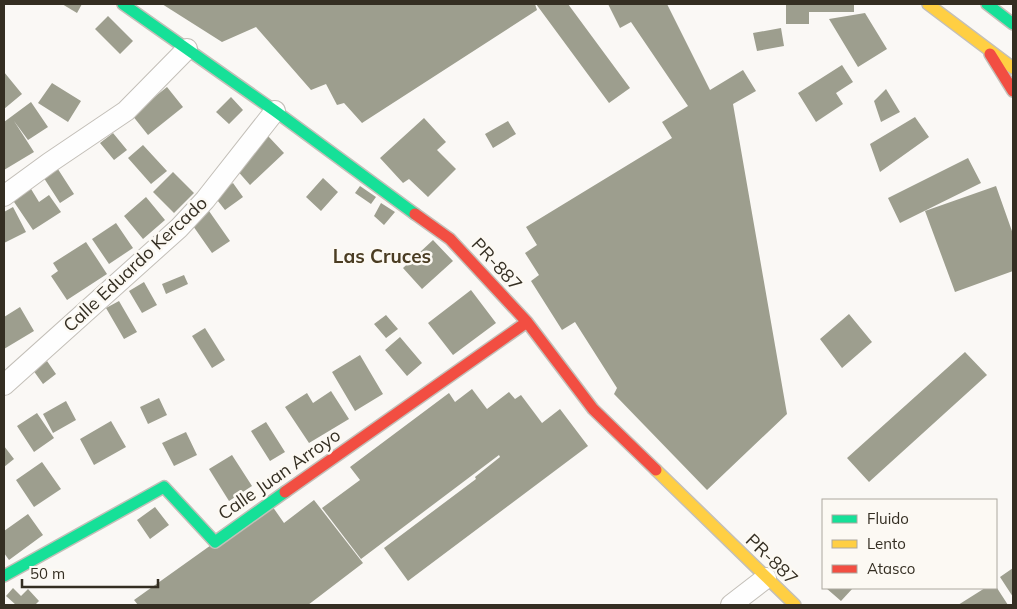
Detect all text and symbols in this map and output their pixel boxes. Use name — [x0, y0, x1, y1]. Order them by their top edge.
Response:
street label: Calle Eduardo Kercado — [58, 191, 212, 337]
street label: PR-887 — [467, 233, 527, 295]
district label: Las Cruces — [333, 244, 431, 268]
street label: Calle Juan Arroyo — [213, 423, 345, 525]
legend — [822, 499, 997, 589]
text: Fluido — [867, 509, 909, 528]
street label: PR-887 — [741, 529, 803, 589]
text: Lento — [867, 534, 906, 553]
scale bar — [22, 556, 159, 588]
text: Atasco — [867, 559, 915, 578]
text: 50 m — [30, 564, 65, 583]

